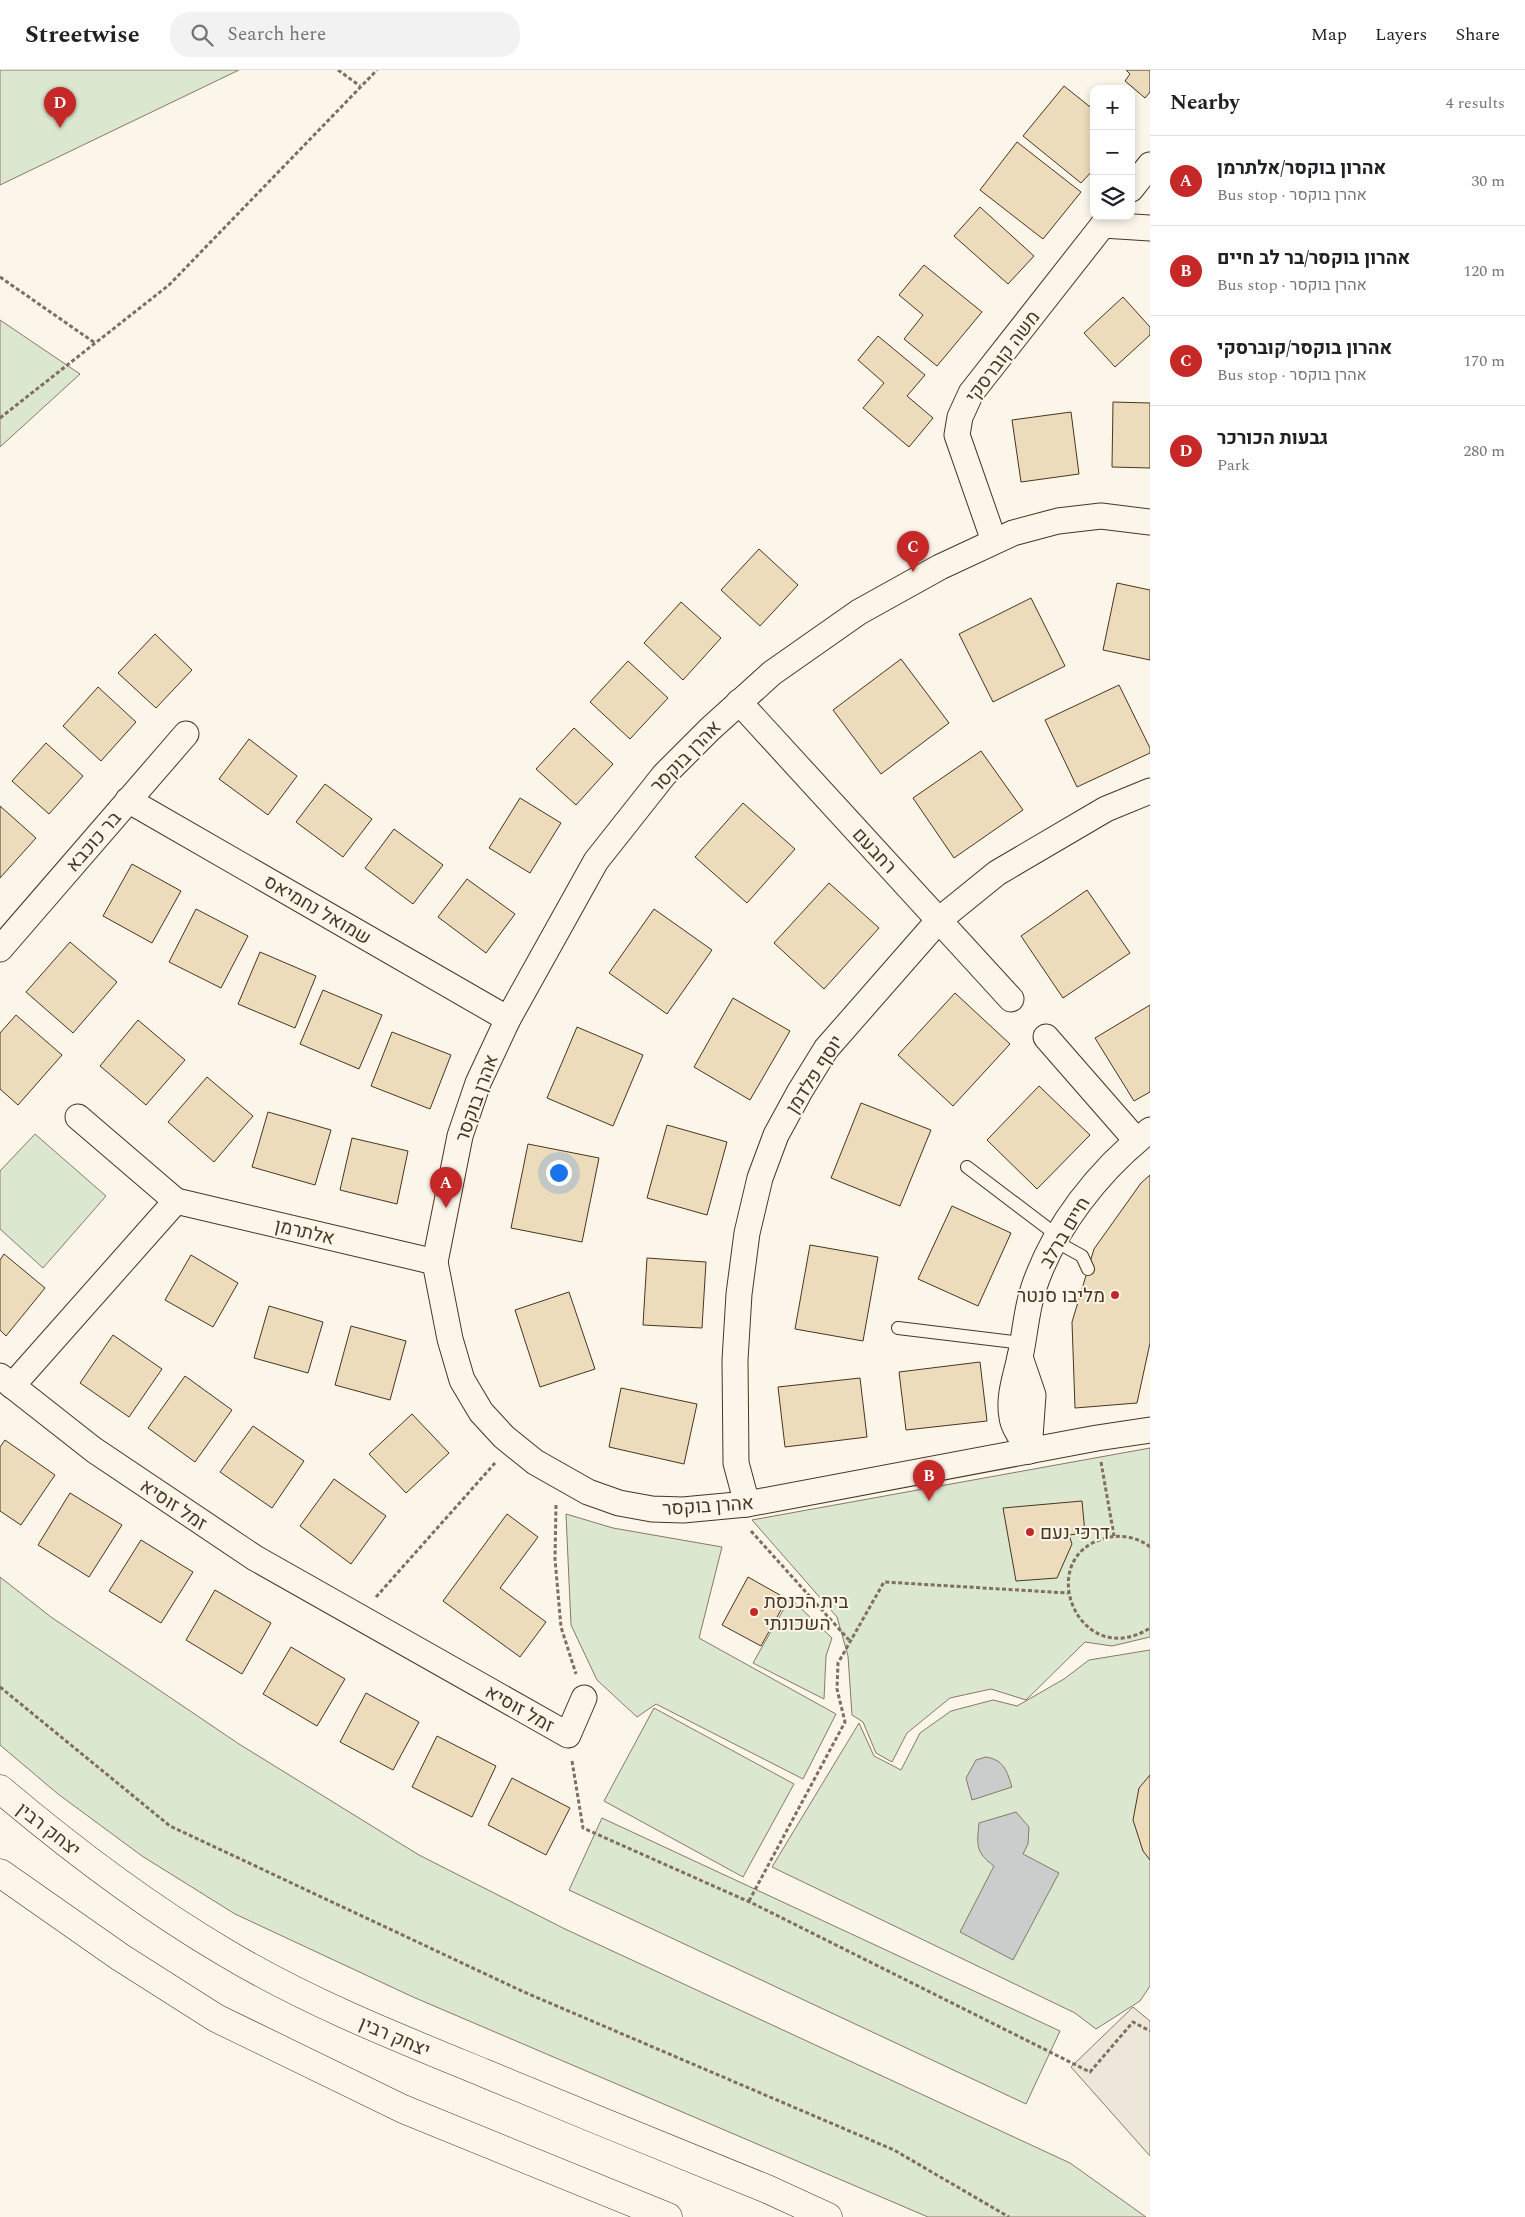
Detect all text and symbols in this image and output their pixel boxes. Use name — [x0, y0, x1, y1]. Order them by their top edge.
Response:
search box — [170, 12, 520, 57]
text: Streetwise — [25, 17, 140, 53]
text: Search here — [228, 20, 326, 49]
icon: search — [188, 21, 216, 49]
text: Map — [1311, 21, 1347, 48]
text: Layers — [1375, 21, 1427, 48]
text: Share — [1455, 21, 1500, 48]
map controls — [1090, 85, 1135, 220]
button: + — [1090, 85, 1135, 130]
pin: D — [44, 87, 76, 128]
text: Nearby — [1170, 87, 1240, 119]
text: 4 results — [1446, 91, 1505, 115]
button: − — [1090, 130, 1135, 175]
text: אהרון בוקסר/אלתרמן — [1217, 154, 1386, 183]
text: A — [1180, 169, 1192, 193]
text: 30 m — [1471, 169, 1505, 193]
button: layers — [1090, 175, 1135, 220]
text: Bus stop · אהרן בוקסר — [1217, 183, 1367, 207]
text: אהרון בוקסר/בר לב חיים — [1217, 244, 1410, 273]
text: B — [1180, 259, 1192, 283]
text: 120 m — [1463, 259, 1505, 283]
text: Bus stop · אהרן בוקסר — [1217, 273, 1367, 297]
street label: משה קוברסקי — [959, 304, 1048, 409]
text: אהרון בוקסר/קוברסקי — [1217, 334, 1392, 363]
text: C — [1180, 349, 1192, 373]
text: 170 m — [1463, 349, 1505, 373]
text: Bus stop · אהרן בוקסר — [1217, 363, 1367, 387]
text: גבעות הכורכר — [1217, 424, 1328, 453]
text: D — [1180, 439, 1192, 463]
text: 280 m — [1463, 439, 1505, 463]
text: Park — [1217, 453, 1250, 477]
pin: C — [897, 531, 929, 572]
street label: אהרן בוקסר — [644, 714, 728, 800]
street label: בר כוכבא — [59, 805, 129, 879]
street label: רחבעם — [845, 821, 903, 881]
street label: שמואל נחמיאס — [258, 868, 376, 953]
street label: יוסף פלדמן — [779, 1030, 852, 1120]
street label: אהרן בוקסר — [448, 1050, 507, 1147]
your location — [546, 1160, 572, 1186]
pin: A — [430, 1167, 462, 1208]
street label: חיים ברלב — [1033, 1191, 1098, 1274]
street label: אלתרמן — [272, 1212, 337, 1253]
place label: מליבו סנטר — [1017, 1282, 1105, 1311]
marker: מליבו סנטר — [1109, 1289, 1121, 1301]
pin: B — [913, 1460, 945, 1501]
street label: זמל זוסיא — [134, 1472, 213, 1539]
street label: אהרן בוקסר — [661, 1489, 755, 1524]
place label: דרכי נעם — [1040, 1519, 1110, 1548]
marker: דרכי נעם — [1024, 1526, 1036, 1538]
place label: בית הכנסת השכונתי — [764, 1588, 849, 1639]
marker: בית הכנסת השכונתי — [748, 1606, 760, 1618]
street label: זמל זוסיא — [479, 1678, 559, 1741]
street label: יצחק רבין — [10, 1796, 86, 1865]
street label: יצחק רבין — [354, 2009, 434, 2065]

